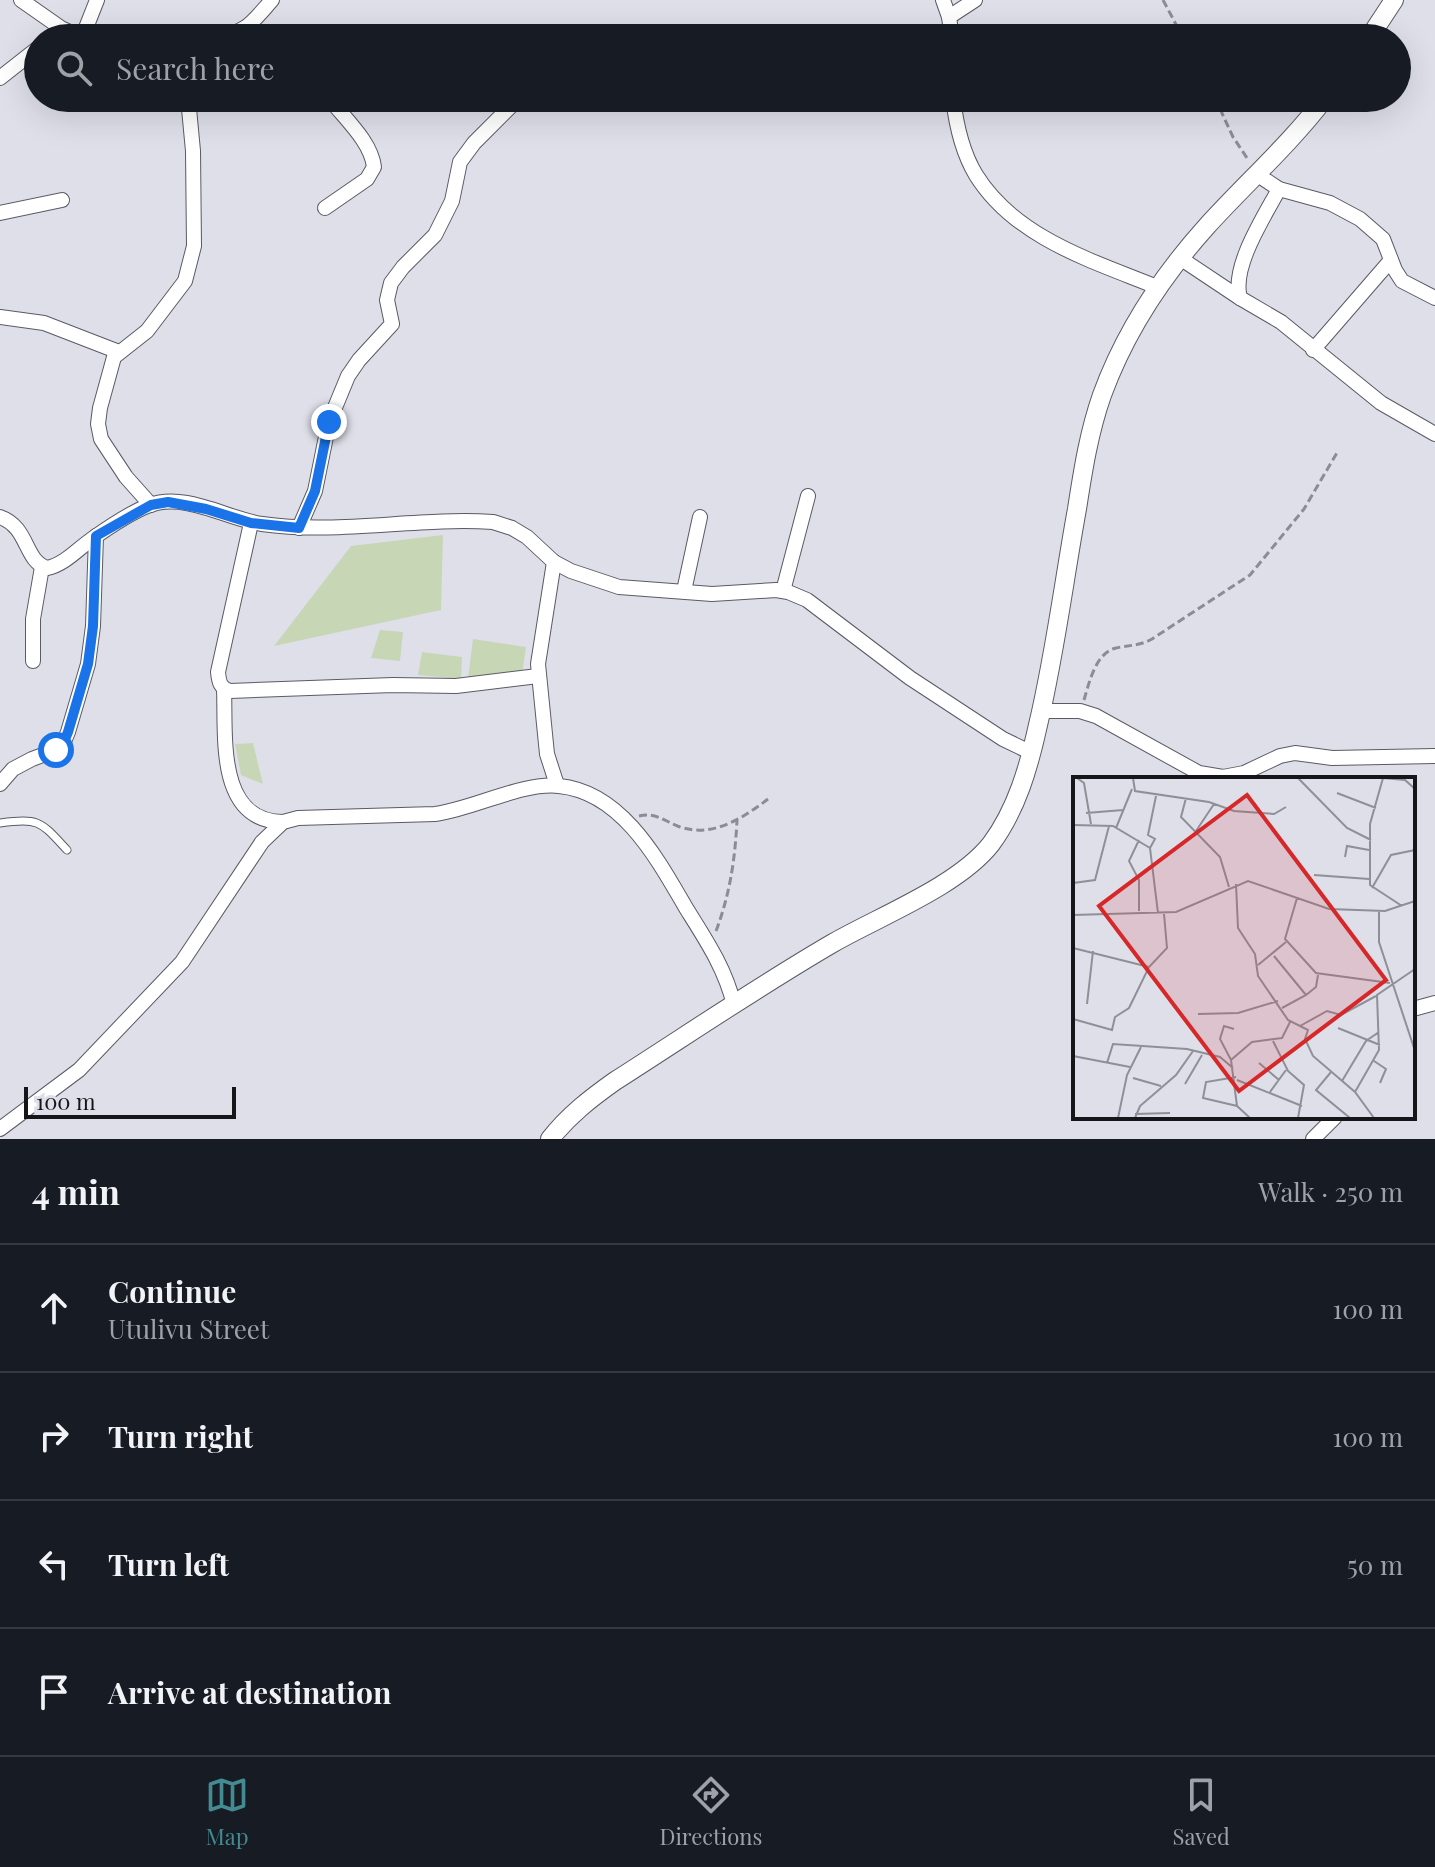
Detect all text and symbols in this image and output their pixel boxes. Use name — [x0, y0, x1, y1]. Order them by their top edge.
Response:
search box — [24, 24, 1411, 112]
icon: search — [52, 46, 96, 90]
text: Search here — [116, 48, 275, 88]
route end — [311, 404, 347, 440]
route start — [38, 732, 74, 768]
inset map — [1073, 777, 1415, 1119]
scale bar — [24, 1083, 236, 1119]
text: 100 m — [36, 1086, 96, 1116]
text: 4 min — [32, 1168, 120, 1214]
text: Walk · 250 m — [1258, 1174, 1403, 1209]
text: Continue — [108, 1271, 236, 1311]
icon: ahead — [32, 1286, 76, 1330]
text: 100 m — [1333, 1291, 1403, 1326]
text: Utulivu Street — [108, 1311, 269, 1346]
icon: right — [32, 1414, 76, 1458]
text: Turn right — [108, 1416, 253, 1456]
text: 100 m — [1333, 1419, 1403, 1454]
icon: left — [32, 1542, 76, 1586]
text: Turn left — [108, 1544, 229, 1584]
text: 50 m — [1347, 1547, 1403, 1582]
icon: arrive — [32, 1670, 76, 1714]
text: Arrive at destination — [108, 1672, 391, 1712]
tab: Map — [205, 1773, 249, 1851]
tab: Directions — [659, 1773, 762, 1851]
tab: Saved — [1173, 1773, 1230, 1851]

